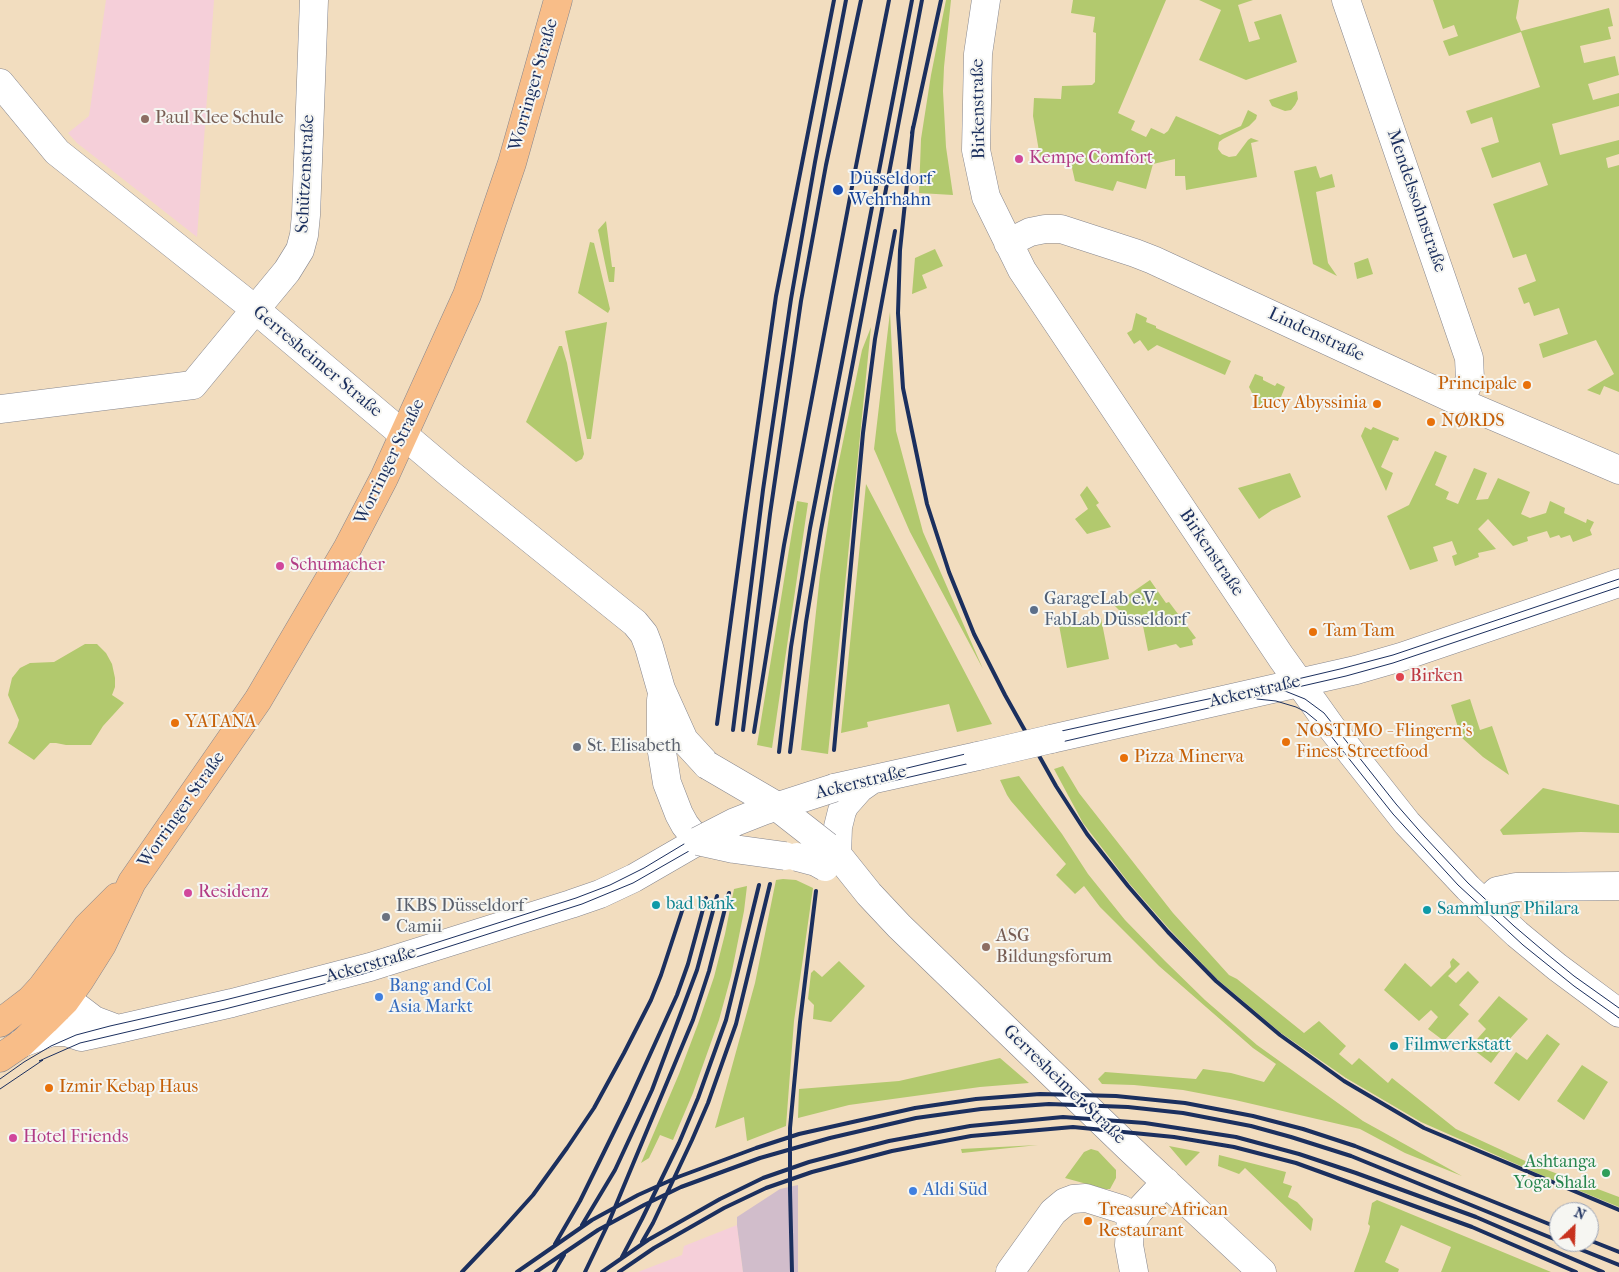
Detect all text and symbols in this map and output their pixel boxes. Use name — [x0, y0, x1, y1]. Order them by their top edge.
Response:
street label: Worringer Straße — [505, 16, 563, 154]
street label: Birkenstraße — [967, 58, 991, 160]
place label: Paul Klee Schule — [155, 108, 284, 130]
marker: Paul Klee Schule — [139, 113, 151, 125]
street label: Schützenstraße — [292, 114, 320, 234]
street label: Mendelssohnstraße — [1381, 127, 1451, 275]
place label: Kempe Comfort — [1029, 148, 1153, 170]
marker: Kempe Comfort — [1013, 153, 1025, 165]
place label: Düsseldorf Wehrhahn — [849, 169, 932, 212]
marker: Düsseldorf Wehrhahn — [831, 183, 845, 197]
street label: Gerresheimer Straße — [248, 302, 386, 422]
street label: Lindenstraße — [1265, 303, 1367, 367]
place label: Principale — [1438, 374, 1517, 396]
marker: Principale — [1521, 379, 1533, 391]
place label: Lucy Abyssinia — [1252, 393, 1367, 415]
street label: Worringer Straße — [350, 396, 430, 528]
marker: Lucy Abyssinia — [1371, 398, 1383, 410]
place label: NØRDS — [1441, 411, 1505, 433]
marker: NØRDS — [1425, 416, 1437, 428]
street label: Birkenstraße — [1174, 505, 1248, 601]
place label: Schumacher — [290, 555, 385, 577]
marker: Schumacher — [274, 560, 286, 572]
place label: GarageLab e.V. FabLab Düsseldorf — [1044, 589, 1187, 632]
marker: GarageLab e.V. FabLab Düsseldorf — [1028, 604, 1040, 616]
place label: Tam Tam — [1323, 621, 1395, 643]
marker: Tam Tam — [1307, 626, 1319, 638]
place label: Birken — [1410, 666, 1463, 688]
street label: Ackerstraße — [1207, 671, 1303, 713]
marker: Birken — [1394, 671, 1406, 683]
place label: YATANA — [185, 712, 256, 734]
marker: YATANA — [169, 717, 181, 729]
place label: NOSTIMO - Flingern's Finest Streetfood — [1296, 721, 1472, 764]
place label: St. Elisabeth — [587, 736, 681, 758]
marker: NOSTIMO - Flingern's Finest Streetfood — [1280, 736, 1292, 748]
marker: St. Elisabeth — [571, 741, 583, 753]
place label: Pizza Minerva — [1134, 747, 1244, 769]
street label: Worringer Straße — [134, 748, 230, 872]
marker: Pizza Minerva — [1118, 752, 1130, 764]
street label: Ackerstraße — [813, 761, 909, 805]
place label: Residenz — [198, 882, 269, 904]
marker: Residenz — [182, 887, 194, 899]
place label: bad bank — [666, 894, 735, 916]
place label: IKBS Düsseldorf Camii — [396, 896, 524, 939]
marker: bad bank — [650, 899, 662, 911]
place label: Sammlung Philara — [1437, 899, 1579, 921]
marker: Sammlung Philara — [1421, 904, 1433, 916]
marker: IKBS Düsseldorf Camii — [380, 911, 392, 923]
place label: ASG Bildungsforum — [996, 926, 1112, 969]
marker: ASG Bildungsforum — [980, 941, 992, 953]
street label: Ackerstraße — [323, 942, 419, 988]
place label: Bang and Col Asia Markt — [389, 976, 491, 1019]
marker: Bang and Col Asia Markt — [373, 991, 385, 1003]
street label: Gerresheimer Straße — [998, 1021, 1130, 1149]
place label: Filmwerkstatt — [1404, 1035, 1511, 1057]
marker: Filmwerkstatt — [1388, 1040, 1400, 1052]
place label: Izmir Kebap Haus — [59, 1077, 198, 1099]
marker: Izmir Kebap Haus — [43, 1082, 55, 1094]
place label: Hotel Friends — [23, 1127, 128, 1149]
marker: Hotel Friends — [7, 1132, 19, 1144]
place label: Ashtanga Yoga Shala — [1513, 1152, 1596, 1194]
marker: Ashtanga Yoga Shala — [1600, 1167, 1612, 1179]
place label: Aldi Süd — [923, 1180, 988, 1202]
marker: Aldi Süd — [907, 1185, 919, 1197]
place label: Treasure African Restaurant — [1098, 1200, 1228, 1242]
north arrow — [1549, 1202, 1599, 1252]
text: N — [1572, 1204, 1588, 1224]
marker: Treasure African Restaurant — [1082, 1215, 1094, 1227]

